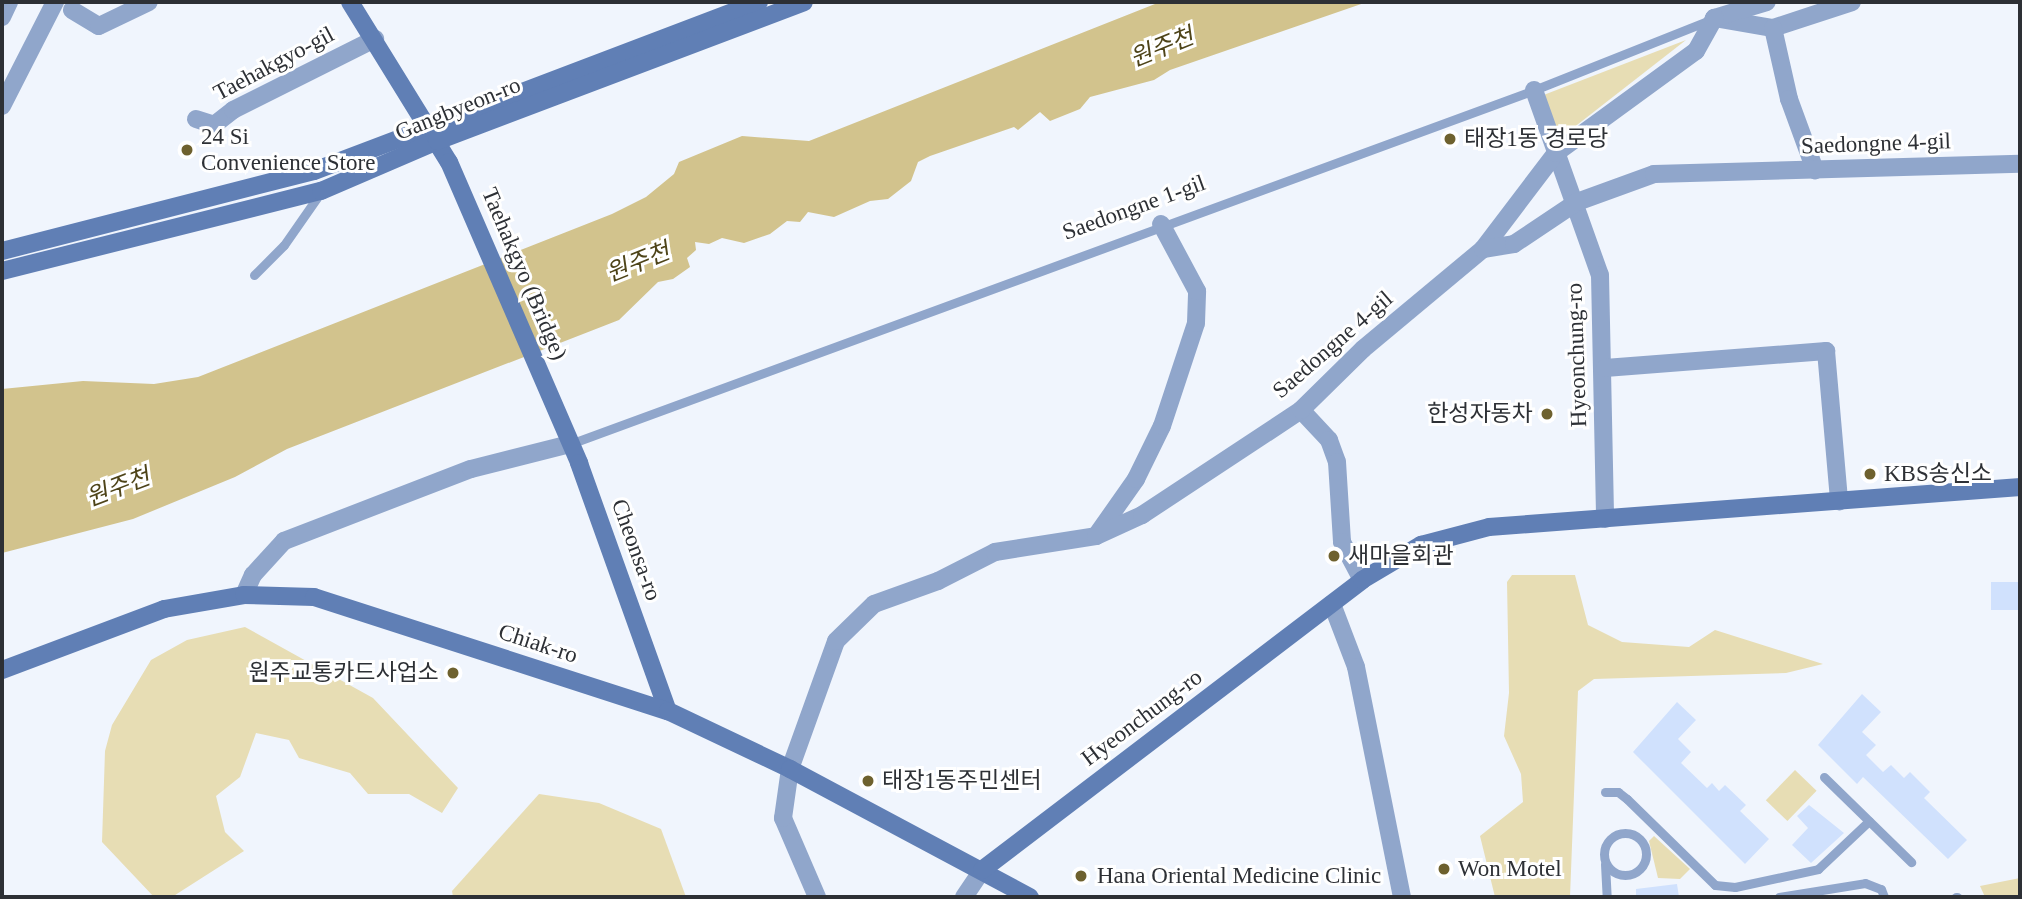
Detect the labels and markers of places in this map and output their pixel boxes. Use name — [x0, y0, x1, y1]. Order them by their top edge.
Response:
place label: 24 Si Convenience Store — [201, 123, 375, 177]
place label: 태장1동 경로당 — [1464, 125, 1608, 153]
marker: 태장1동 경로당 — [1442, 131, 1458, 147]
marker: 24 Si Convenience Store — [179, 142, 195, 158]
place label: 한성자동차 — [1427, 400, 1533, 428]
marker: 한성자동차 — [1539, 406, 1555, 422]
place label: KBS송신소 — [1884, 460, 1992, 488]
marker: KBS송신소 — [1862, 466, 1878, 482]
place label: 새마을회관 — [1348, 542, 1454, 570]
marker: 새마을회관 — [1326, 548, 1342, 564]
place label: 원주교통카드사업소 — [249, 659, 439, 687]
marker: 원주교통카드사업소 — [445, 665, 461, 681]
place label: 태장1동주민센터 — [882, 767, 1042, 795]
marker: 태장1동주민센터 — [860, 773, 876, 789]
place label: Won Motel — [1458, 855, 1562, 883]
marker: Won Motel — [1436, 861, 1452, 877]
place label: Hana Oriental Medicine Clinic — [1097, 862, 1381, 890]
marker: Hana Oriental Medicine Clinic — [1071, 866, 1091, 886]

